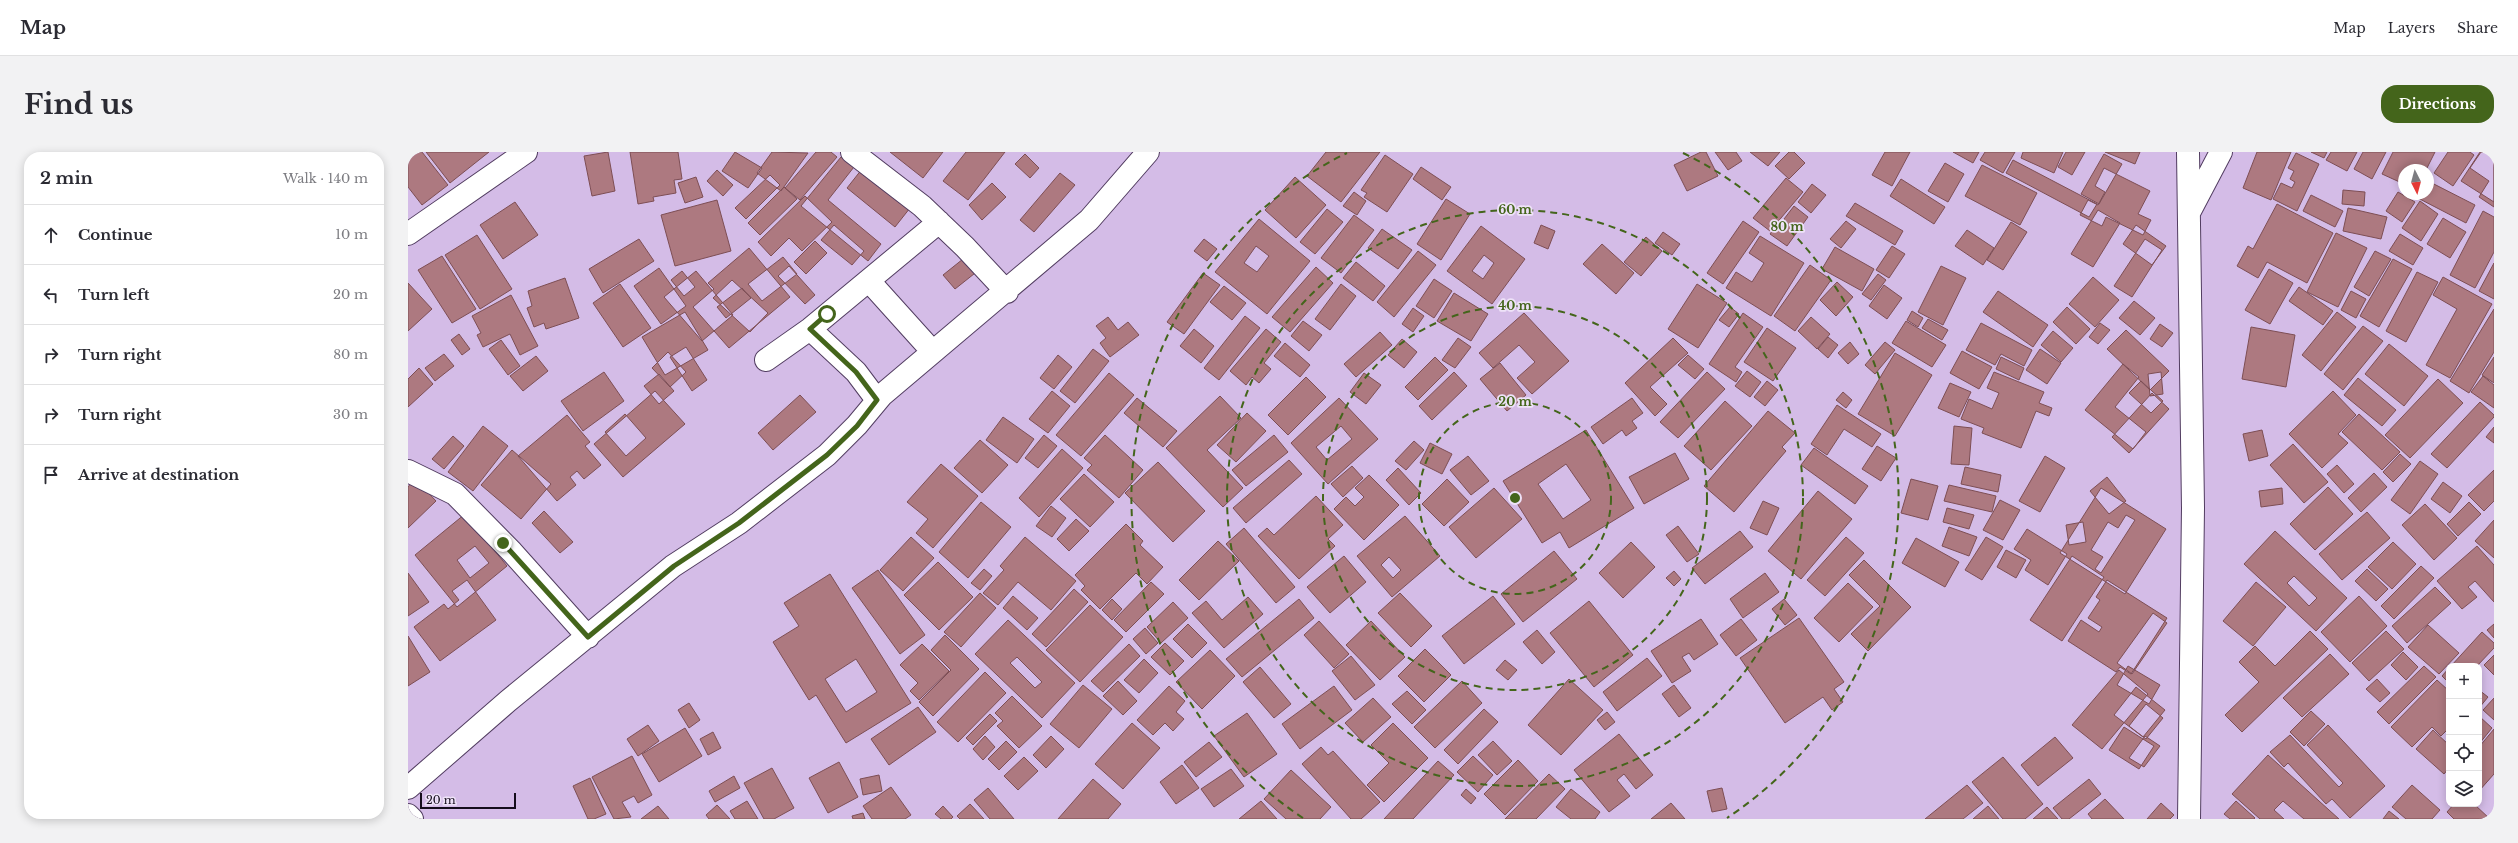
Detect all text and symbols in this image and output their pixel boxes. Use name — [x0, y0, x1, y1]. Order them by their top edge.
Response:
text: Map — [20, 16, 66, 39]
text: Map — [2333, 19, 2366, 37]
text: Layers — [2388, 19, 2435, 37]
text: Share — [2457, 19, 2498, 37]
button: Directions — [2381, 85, 2494, 123]
text: Find us — [24, 87, 134, 122]
north arrow — [2398, 164, 2434, 200]
text: 2 min — [40, 168, 93, 189]
text: Walk · 140 m — [283, 170, 368, 187]
text: 60 m — [1498, 202, 1533, 217]
text: 80 m — [1770, 219, 1804, 234]
icon: ahead — [40, 224, 62, 246]
text: Continue — [78, 225, 153, 244]
text: 10 m — [335, 226, 368, 243]
icon: left — [40, 284, 62, 306]
text: Turn left — [78, 285, 149, 304]
text: 20 m — [333, 286, 368, 303]
text: 40 m — [1498, 298, 1532, 313]
route start — [818, 305, 836, 323]
icon: right — [40, 344, 62, 366]
text: Turn right — [78, 345, 161, 364]
text: 80 m — [333, 346, 368, 363]
text: 20 m — [1498, 394, 1532, 409]
icon: right — [40, 404, 62, 426]
text: Turn right — [78, 405, 161, 424]
text: 30 m — [333, 406, 368, 423]
icon: arrive — [40, 464, 62, 486]
text: Arrive at destination — [78, 465, 239, 484]
centre of rings — [1508, 491, 1522, 505]
route end — [494, 534, 512, 552]
map controls — [2446, 663, 2482, 807]
button: + — [2446, 663, 2482, 699]
button: − — [2446, 699, 2482, 735]
button: locate — [2446, 735, 2482, 771]
button: layers — [2446, 771, 2482, 807]
scale bar — [420, 791, 516, 810]
text: 20 m — [426, 793, 456, 807]

